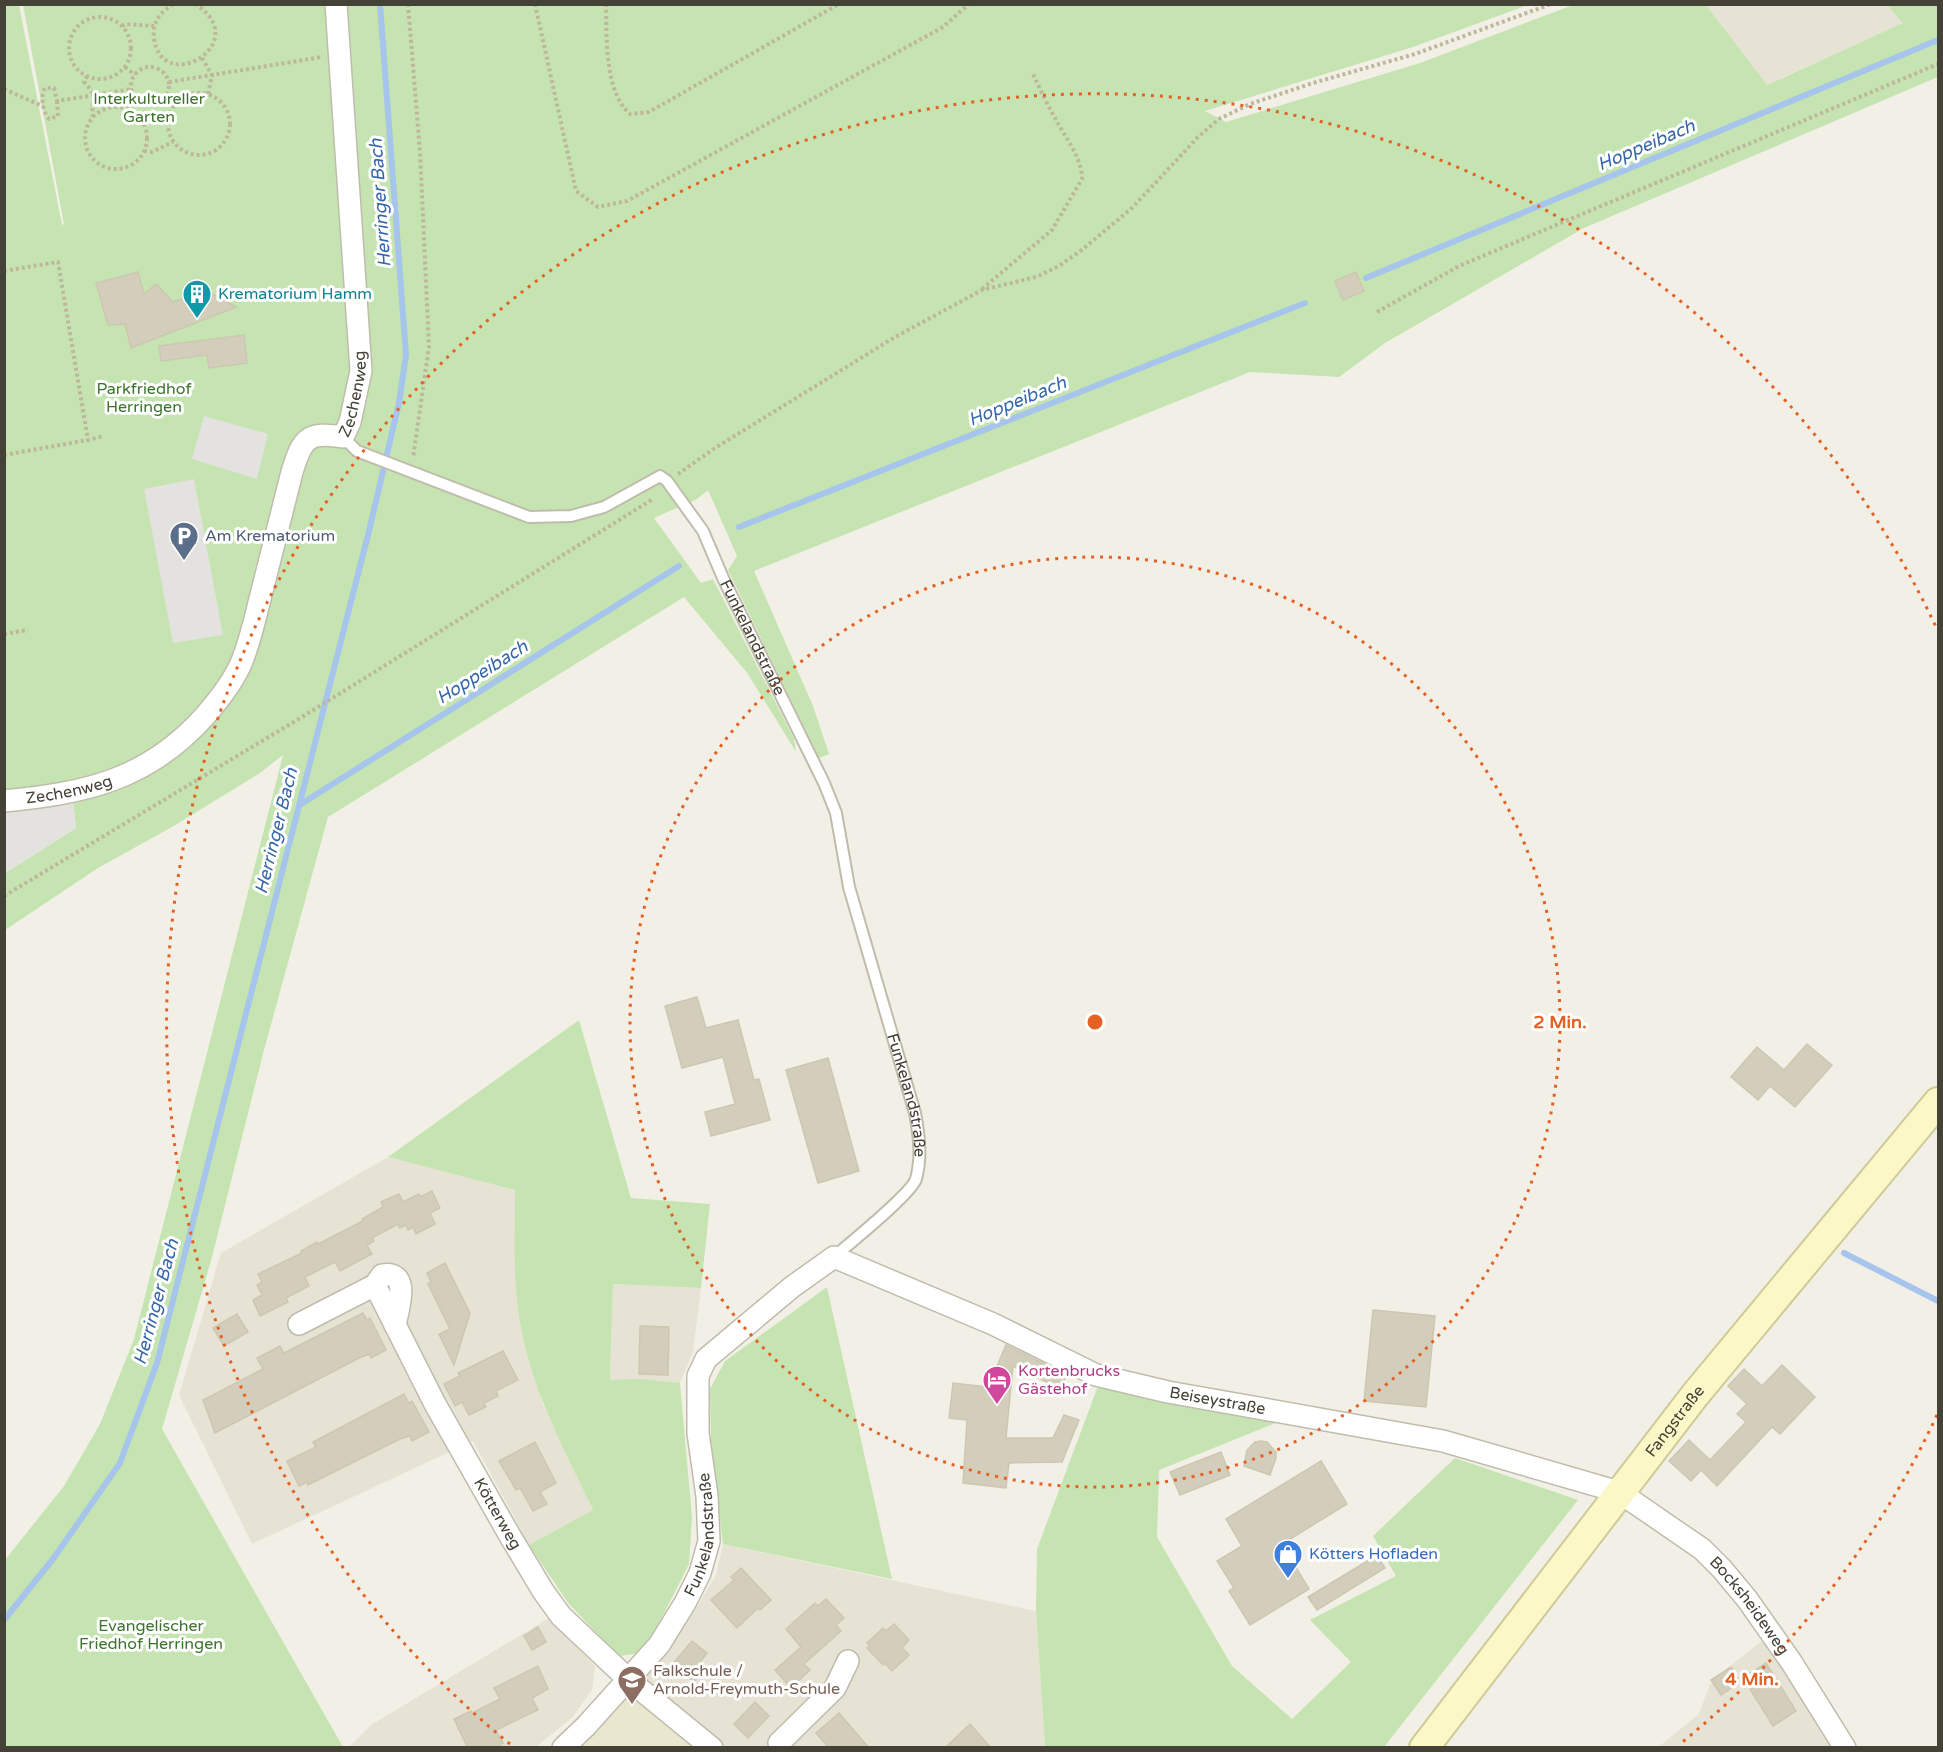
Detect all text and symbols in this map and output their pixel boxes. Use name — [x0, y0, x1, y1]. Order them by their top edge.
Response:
park label: Interkultureller Garten — [93, 89, 206, 127]
water label: Hoppeibach — [1594, 114, 1699, 175]
water label: Herringer Bach — [364, 137, 395, 268]
building icon: Krematorium Hamm — [181, 278, 213, 320]
place label: Krematorium Hamm — [218, 284, 372, 304]
street label: Zechenweg — [334, 350, 371, 440]
water label: Hoppeibach — [965, 371, 1070, 431]
park label: Parkfriedhof Herringen — [96, 379, 192, 417]
parking icon: Am Krematorium — [168, 520, 200, 562]
place label: Am Krematorium — [205, 526, 335, 546]
street label: Funkelandstraße — [715, 576, 789, 699]
water label: Hoppeibach — [432, 635, 533, 709]
water label: Herringer Bach — [250, 765, 303, 896]
street label: Zechenweg — [25, 771, 115, 809]
text: 2 Min. — [1533, 1011, 1587, 1033]
centre of rings — [1085, 1012, 1105, 1032]
street label: Funkelandstraße — [882, 1031, 929, 1157]
water label: Herringer Bach — [129, 1236, 184, 1367]
place label: Kortenbrucks Gästehof — [1018, 1361, 1120, 1399]
hotel icon: Kortenbrucks Gästehof — [981, 1364, 1013, 1406]
street label: Fangstraße — [1641, 1381, 1709, 1461]
street label: Beiseystraße — [1168, 1382, 1267, 1419]
street label: Funkelandstraße — [680, 1471, 719, 1600]
street label: Kötterweg — [469, 1474, 526, 1553]
shop icon: Kötters Hofladen — [1272, 1538, 1304, 1580]
place label: Kötters Hofladen — [1309, 1544, 1438, 1564]
street label: Bocksheideweg — [1705, 1552, 1793, 1659]
park label: Evangelischer Friedhof Herringen — [79, 1616, 223, 1654]
place label: Falkschule / Arnold-Freymuth-Schule — [653, 1661, 840, 1699]
school or university icon: Falkschule / Arnold-Freymuth-Schule — [616, 1664, 648, 1706]
text: 4 Min. — [1725, 1668, 1779, 1690]

